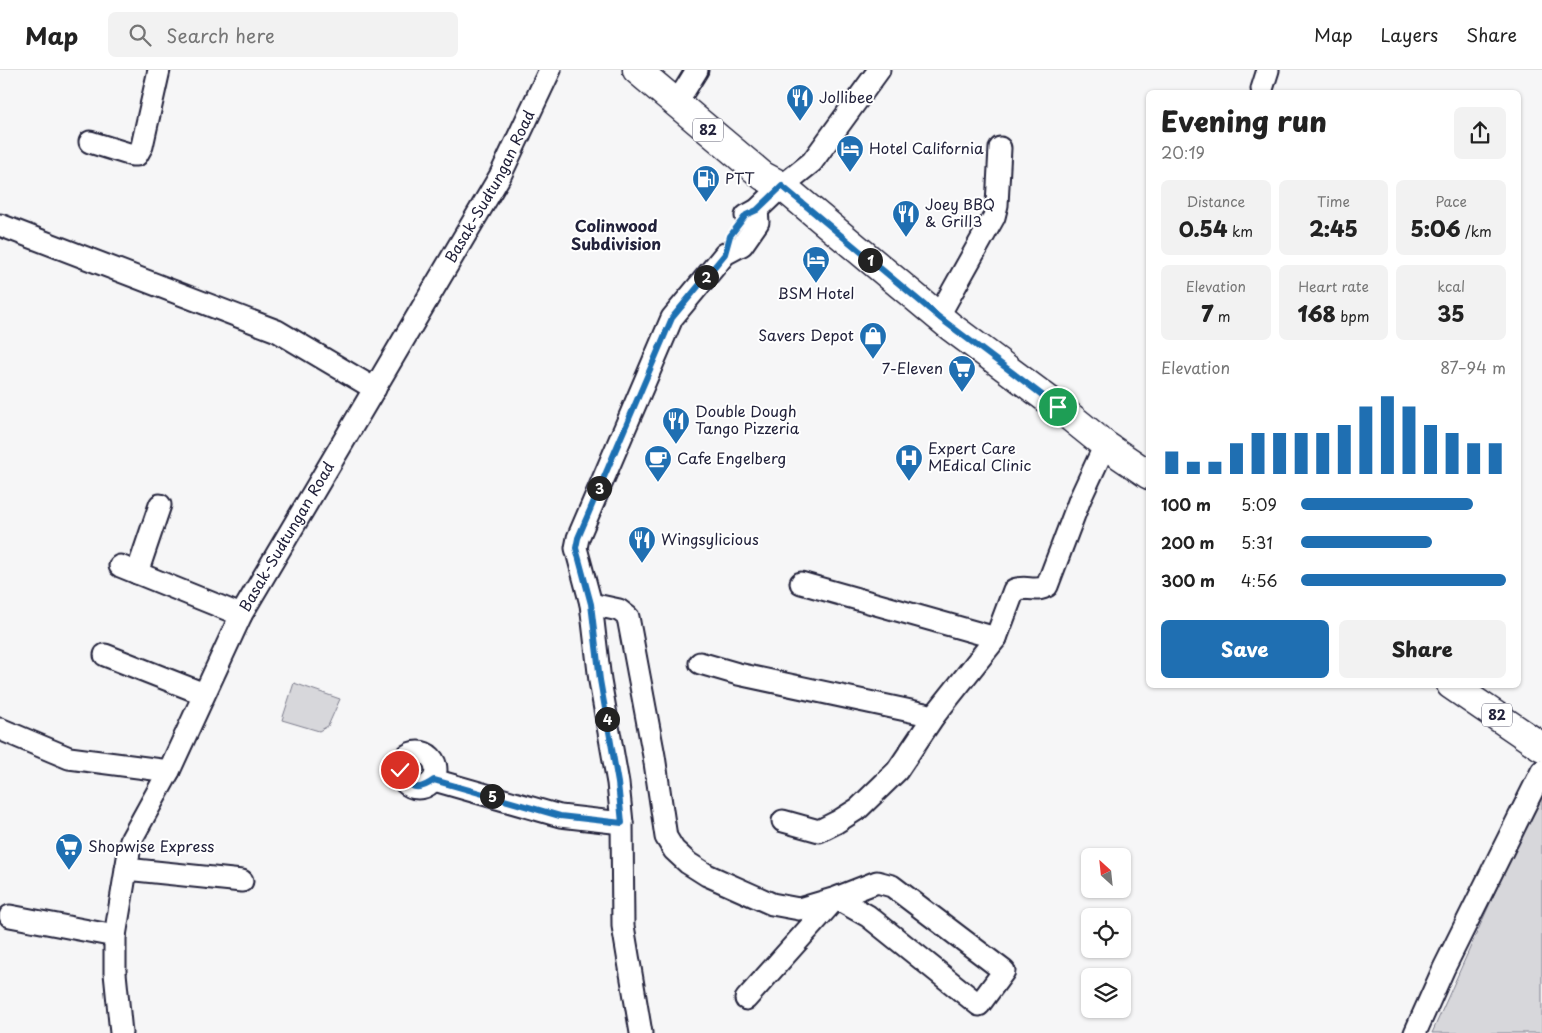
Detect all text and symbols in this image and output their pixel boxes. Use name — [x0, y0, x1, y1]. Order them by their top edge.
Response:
search box — [108, 12, 458, 57]
text: Map — [25, 17, 78, 53]
icon: search — [126, 21, 154, 49]
text: Search here — [166, 21, 275, 49]
text: Map — [1314, 21, 1353, 48]
text: Layers — [1381, 21, 1438, 48]
text: Share — [1466, 21, 1517, 48]
restaurant icon: Jollibee — [785, 83, 815, 122]
place label: Jollibee — [819, 85, 873, 108]
text: Evening run — [1161, 99, 1327, 142]
street label: Basak-Sudtungan Road — [438, 106, 540, 267]
button: share — [1454, 107, 1506, 159]
road number: 82 — [693, 118, 723, 142]
hotel icon: Hotel California — [835, 134, 865, 173]
place label: Hotel California — [869, 136, 984, 159]
text: 20:19 — [1161, 140, 1205, 164]
fuel station icon: PTT — [691, 164, 721, 203]
place label: PTT — [725, 166, 755, 189]
text: Distance — [1186, 191, 1245, 212]
text: Time — [1317, 191, 1350, 212]
text: Pace — [1435, 191, 1467, 212]
place label: Joey BBQ & Grill3 — [925, 192, 995, 232]
restaurant icon: Joey BBQ & Grill3 — [891, 199, 921, 238]
text: 0.54 — [1179, 212, 1227, 244]
text: 2:45 — [1309, 212, 1358, 244]
text: 5:06 — [1410, 212, 1461, 244]
district label: Colinwood Subdivision — [571, 213, 661, 255]
text: km — [1227, 221, 1253, 242]
text: /km — [1461, 221, 1492, 242]
hotel icon: BSM Hotel — [801, 245, 831, 284]
pin: 1 — [858, 248, 882, 272]
text: 1 — [867, 250, 874, 271]
pin: 2 — [694, 264, 718, 290]
text: 2 — [702, 267, 711, 288]
text: Elevation — [1186, 276, 1246, 297]
text: Heart rate — [1298, 276, 1369, 297]
text: kcal — [1437, 276, 1465, 297]
place label: BSM Hotel — [778, 281, 854, 304]
text: 7 — [1201, 297, 1213, 329]
text: 168 — [1298, 297, 1336, 329]
text: 35 — [1438, 297, 1465, 329]
text: m — [1213, 306, 1231, 327]
text: bpm — [1336, 306, 1369, 327]
shop icon: Savers Depot — [858, 321, 888, 360]
place label: Savers Depot — [758, 323, 854, 346]
supermarket icon: 7-Eleven — [947, 354, 977, 393]
text: Elevation — [1161, 355, 1230, 379]
text: 87–94 m — [1440, 355, 1506, 379]
place label: 7-Eleven — [882, 356, 943, 379]
pin — [1037, 386, 1079, 428]
icon: arrive — [1044, 393, 1072, 421]
place label: Double Dough Tango Pizzeria — [695, 399, 800, 439]
restaurant icon: Double Dough Tango Pizzeria — [661, 406, 691, 445]
place label: Expert Care MEdical Clinic — [928, 436, 1032, 476]
hospital icon: Expert Care MEdical Clinic — [894, 443, 924, 482]
cafe icon: Cafe Engelberg — [643, 444, 673, 483]
place label: Cafe Engelberg — [677, 446, 786, 469]
street label: Basak-Sudtungan Road — [233, 456, 339, 615]
pin: 3 — [586, 476, 612, 500]
text: 3 — [595, 478, 604, 499]
text: 100 m — [1161, 492, 1211, 516]
text: 5:09 — [1241, 492, 1277, 516]
restaurant icon: Wingsylicious — [627, 525, 657, 564]
place label: Wingsylicious — [661, 527, 759, 550]
text: 200 m — [1161, 530, 1215, 554]
text: 5:31 — [1241, 530, 1273, 554]
text: 300 m — [1161, 568, 1215, 592]
text: 4:56 — [1241, 568, 1278, 592]
button: Save — [1161, 620, 1329, 678]
button: Share — [1339, 620, 1506, 678]
road number: 82 — [1482, 704, 1512, 726]
pin: 4 — [594, 706, 620, 732]
text: 4 — [603, 709, 612, 730]
pin — [379, 749, 421, 791]
icon: check — [386, 756, 414, 784]
pin: 5 — [480, 784, 504, 808]
text: 5 — [488, 786, 497, 807]
supermarket icon: Shopwise Express — [54, 832, 84, 871]
place label: Shopwise Express — [88, 834, 214, 857]
north arrow — [1081, 848, 1131, 898]
map controls — [1081, 848, 1131, 1018]
button: locate — [1081, 908, 1131, 958]
button: layers — [1081, 968, 1131, 1018]

